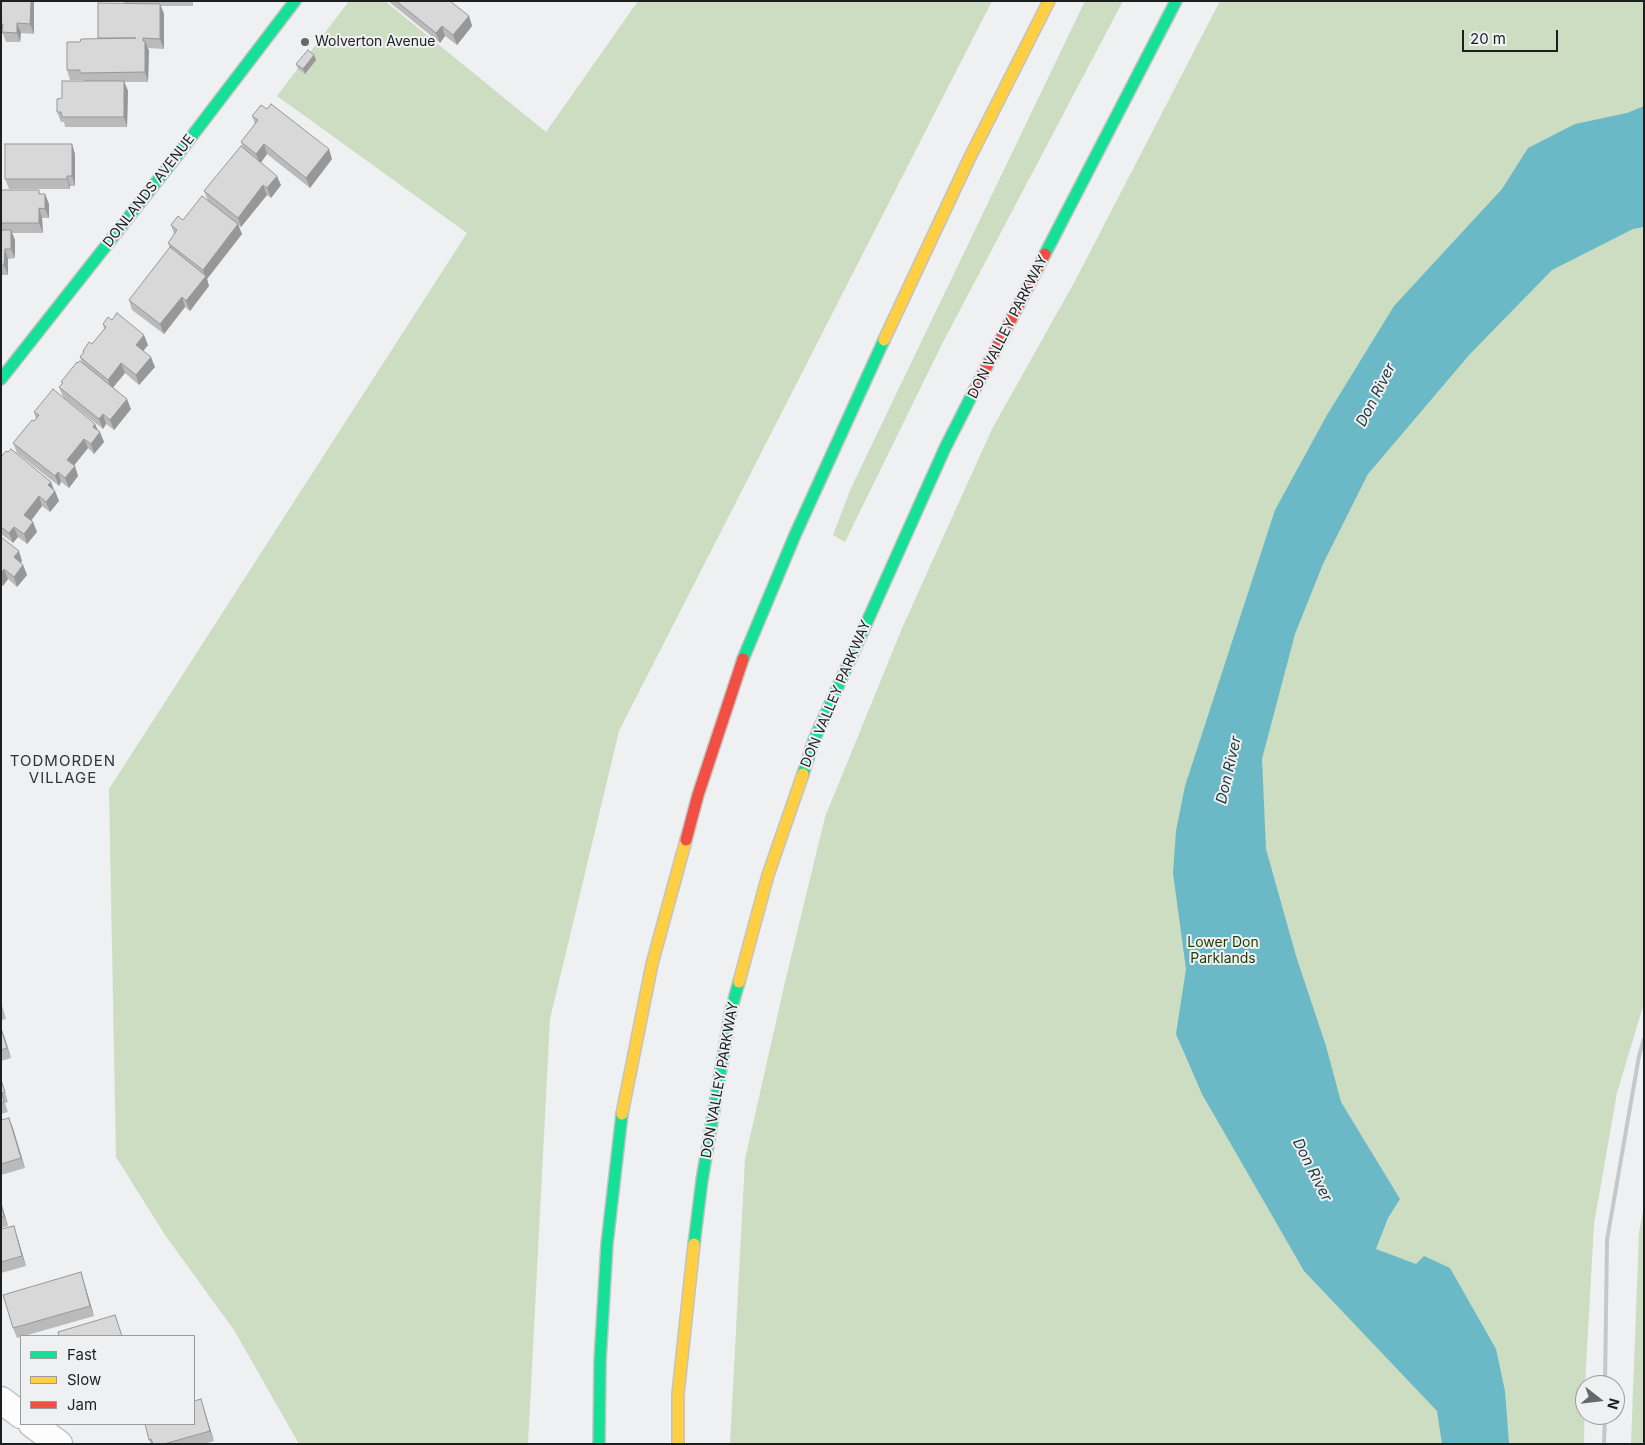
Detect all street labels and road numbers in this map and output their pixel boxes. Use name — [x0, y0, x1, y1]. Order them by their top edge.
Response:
street label: DONLANDS AVENUE — [100, 131, 198, 251]
street label: DON VALLEY PARKWAY — [965, 253, 1051, 401]
street label: DON VALLEY PARKWAY — [797, 618, 875, 770]
street label: DON VALLEY PARKWAY — [698, 1001, 742, 1159]

